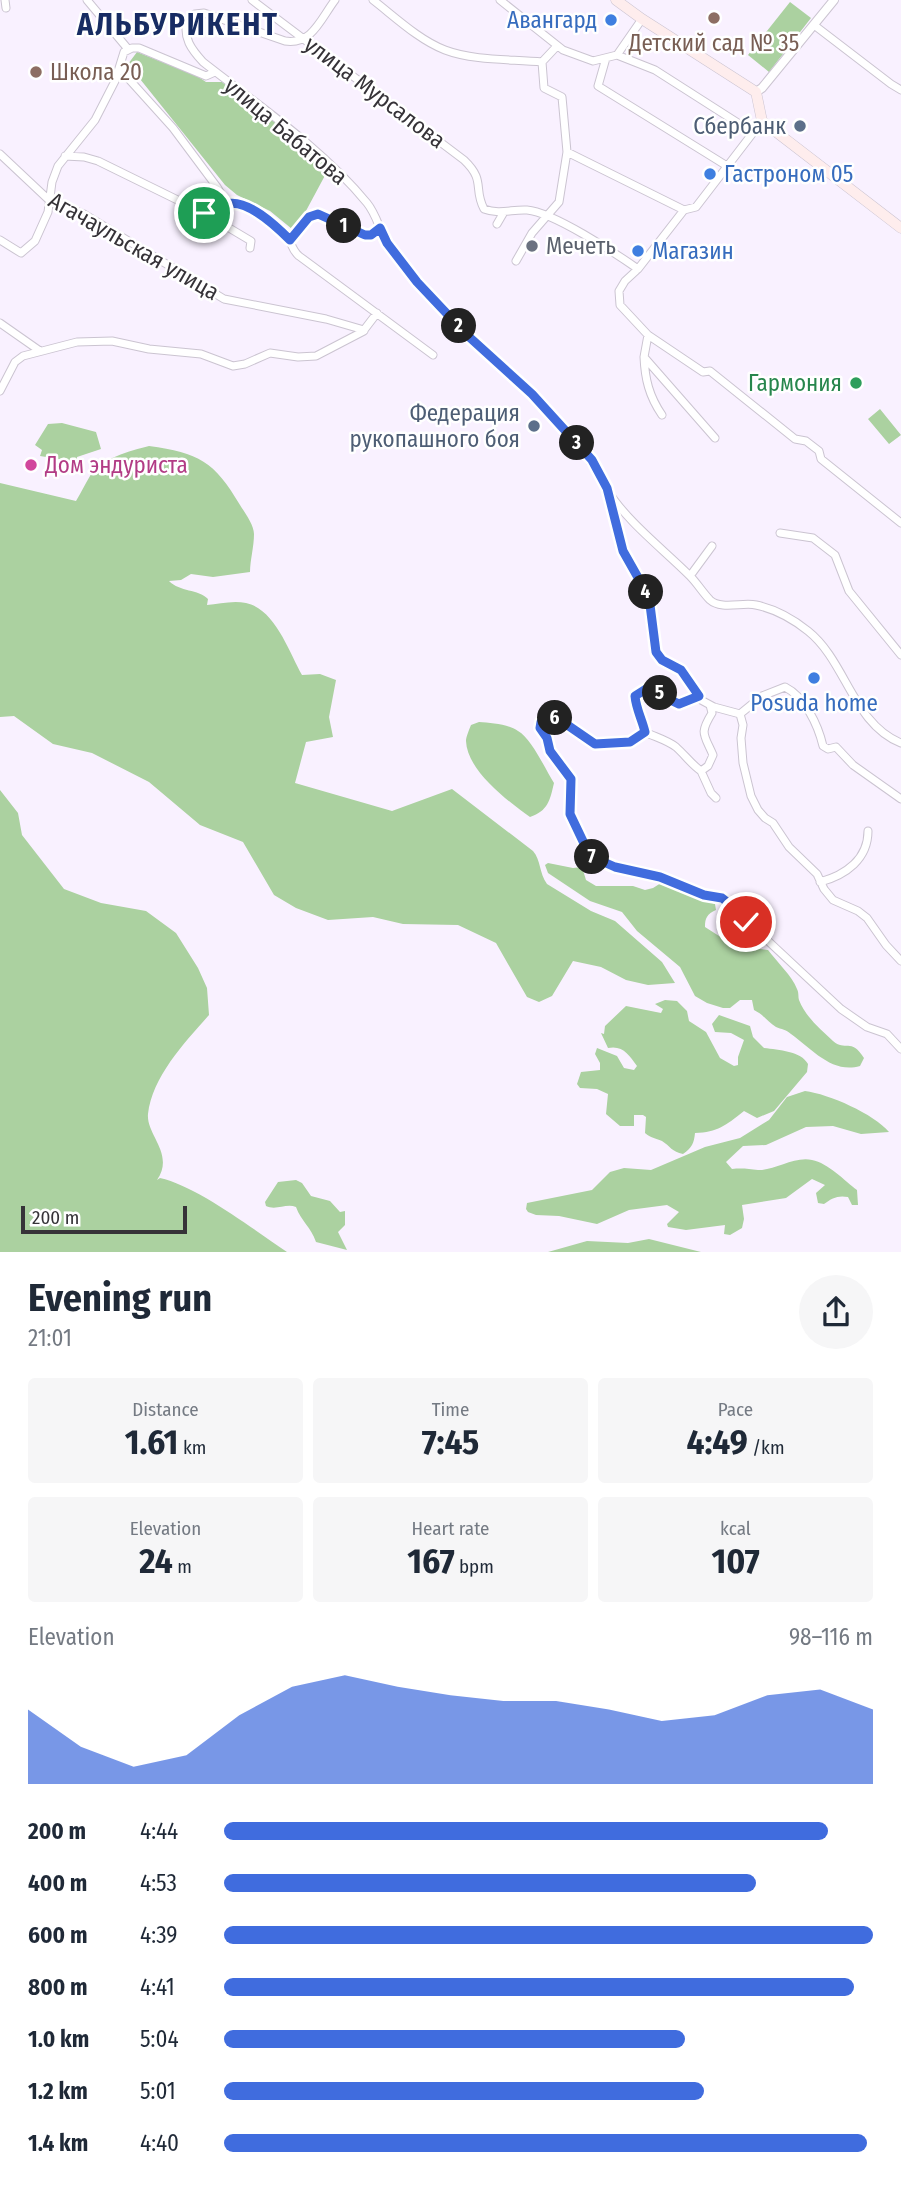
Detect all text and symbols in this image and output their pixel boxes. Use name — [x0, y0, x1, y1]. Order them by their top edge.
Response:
place label: Авангард — [507, 6, 597, 34]
district label: АЛЬБУРИКЕНТ — [76, 7, 279, 43]
marker: Детский сад № 35 — [706, 10, 722, 26]
marker: Авангард — [603, 12, 619, 28]
place label: Детский сад № 35 — [628, 29, 799, 57]
street label: улица Мурсалова — [299, 30, 451, 154]
place label: Школа 20 — [50, 58, 142, 86]
marker: Школа 20 — [28, 64, 44, 80]
street label: улица Бабатова — [219, 71, 353, 191]
place label: Сбербанк — [693, 112, 786, 140]
marker: Сбербанк — [792, 118, 808, 134]
place label: Гастроном 05 — [724, 160, 853, 188]
marker: Гастроном 05 — [702, 166, 718, 182]
pin — [174, 183, 234, 243]
street label: Агачаульская улица — [44, 186, 224, 306]
icon: arrive — [185, 194, 223, 232]
pin: 1 — [326, 208, 362, 244]
text: 1 — [339, 214, 348, 237]
place label: Мечеть — [546, 232, 616, 260]
place label: Магазин — [652, 237, 734, 265]
marker: Мечеть — [524, 238, 540, 254]
marker: Магазин — [630, 243, 646, 259]
pin: 2 — [442, 308, 476, 344]
text: 2 — [454, 314, 463, 337]
place label: Гармония — [748, 369, 842, 397]
marker: Гармония — [848, 375, 864, 391]
place label: Федерация рукопашного боя — [350, 399, 520, 453]
marker: Федерация рукопашного боя — [526, 418, 542, 434]
pin: 3 — [560, 426, 594, 460]
text: 3 — [572, 431, 581, 454]
place label: Дом эндуриста — [44, 451, 188, 479]
marker: Дом эндуриста — [23, 457, 39, 473]
pin: 4 — [628, 574, 664, 610]
text: 4 — [641, 580, 650, 603]
marker: Posuda home — [806, 670, 822, 686]
pin: 5 — [642, 676, 678, 710]
text: 5 — [655, 681, 664, 704]
place label: Posuda home — [750, 689, 878, 717]
pin: 6 — [538, 700, 572, 736]
text: 6 — [550, 706, 559, 729]
pin: 7 — [574, 840, 610, 874]
text: 7 — [587, 845, 596, 868]
pin — [716, 892, 776, 952]
icon: check — [727, 903, 765, 941]
scale bar — [21, 1204, 187, 1235]
text: 200 m — [32, 1206, 79, 1229]
text: Evening run — [28, 1275, 212, 1321]
button: share — [799, 1275, 873, 1349]
text: 21:01 — [28, 1324, 72, 1352]
text: Distance — [132, 1398, 199, 1421]
text: Time — [432, 1398, 469, 1421]
text: Pace — [718, 1398, 753, 1421]
text: 1.61 — [125, 1421, 178, 1463]
text: 7:45 — [422, 1421, 479, 1463]
text: 4:49 — [686, 1421, 748, 1463]
text: km — [178, 1436, 206, 1459]
text: /km — [748, 1436, 785, 1459]
text: Elevation — [130, 1517, 201, 1540]
text: Heart rate — [411, 1517, 490, 1540]
text: kcal — [720, 1517, 751, 1540]
text: 24 — [139, 1540, 173, 1582]
text: 167 — [407, 1540, 455, 1582]
text: 107 — [711, 1540, 760, 1582]
text: m — [173, 1555, 192, 1578]
text: bpm — [455, 1555, 494, 1578]
text: Elevation — [28, 1623, 115, 1651]
text: 98–116 m — [789, 1623, 873, 1651]
text: 200 m — [28, 1817, 86, 1845]
text: 4:44 — [140, 1817, 178, 1845]
text: 400 m — [28, 1869, 87, 1897]
text: 4:53 — [140, 1869, 177, 1897]
text: 600 m — [28, 1921, 87, 1949]
text: 4:39 — [140, 1921, 178, 1949]
text: 800 m — [28, 1973, 88, 2001]
text: 4:41 — [140, 1973, 175, 2001]
text: 1.0 km — [28, 2025, 89, 2053]
text: 5:04 — [140, 2025, 179, 2053]
text: 1.2 km — [28, 2077, 88, 2105]
text: 5:01 — [140, 2077, 176, 2105]
text: 1.4 km — [28, 2129, 88, 2157]
text: 4:40 — [140, 2129, 179, 2157]

